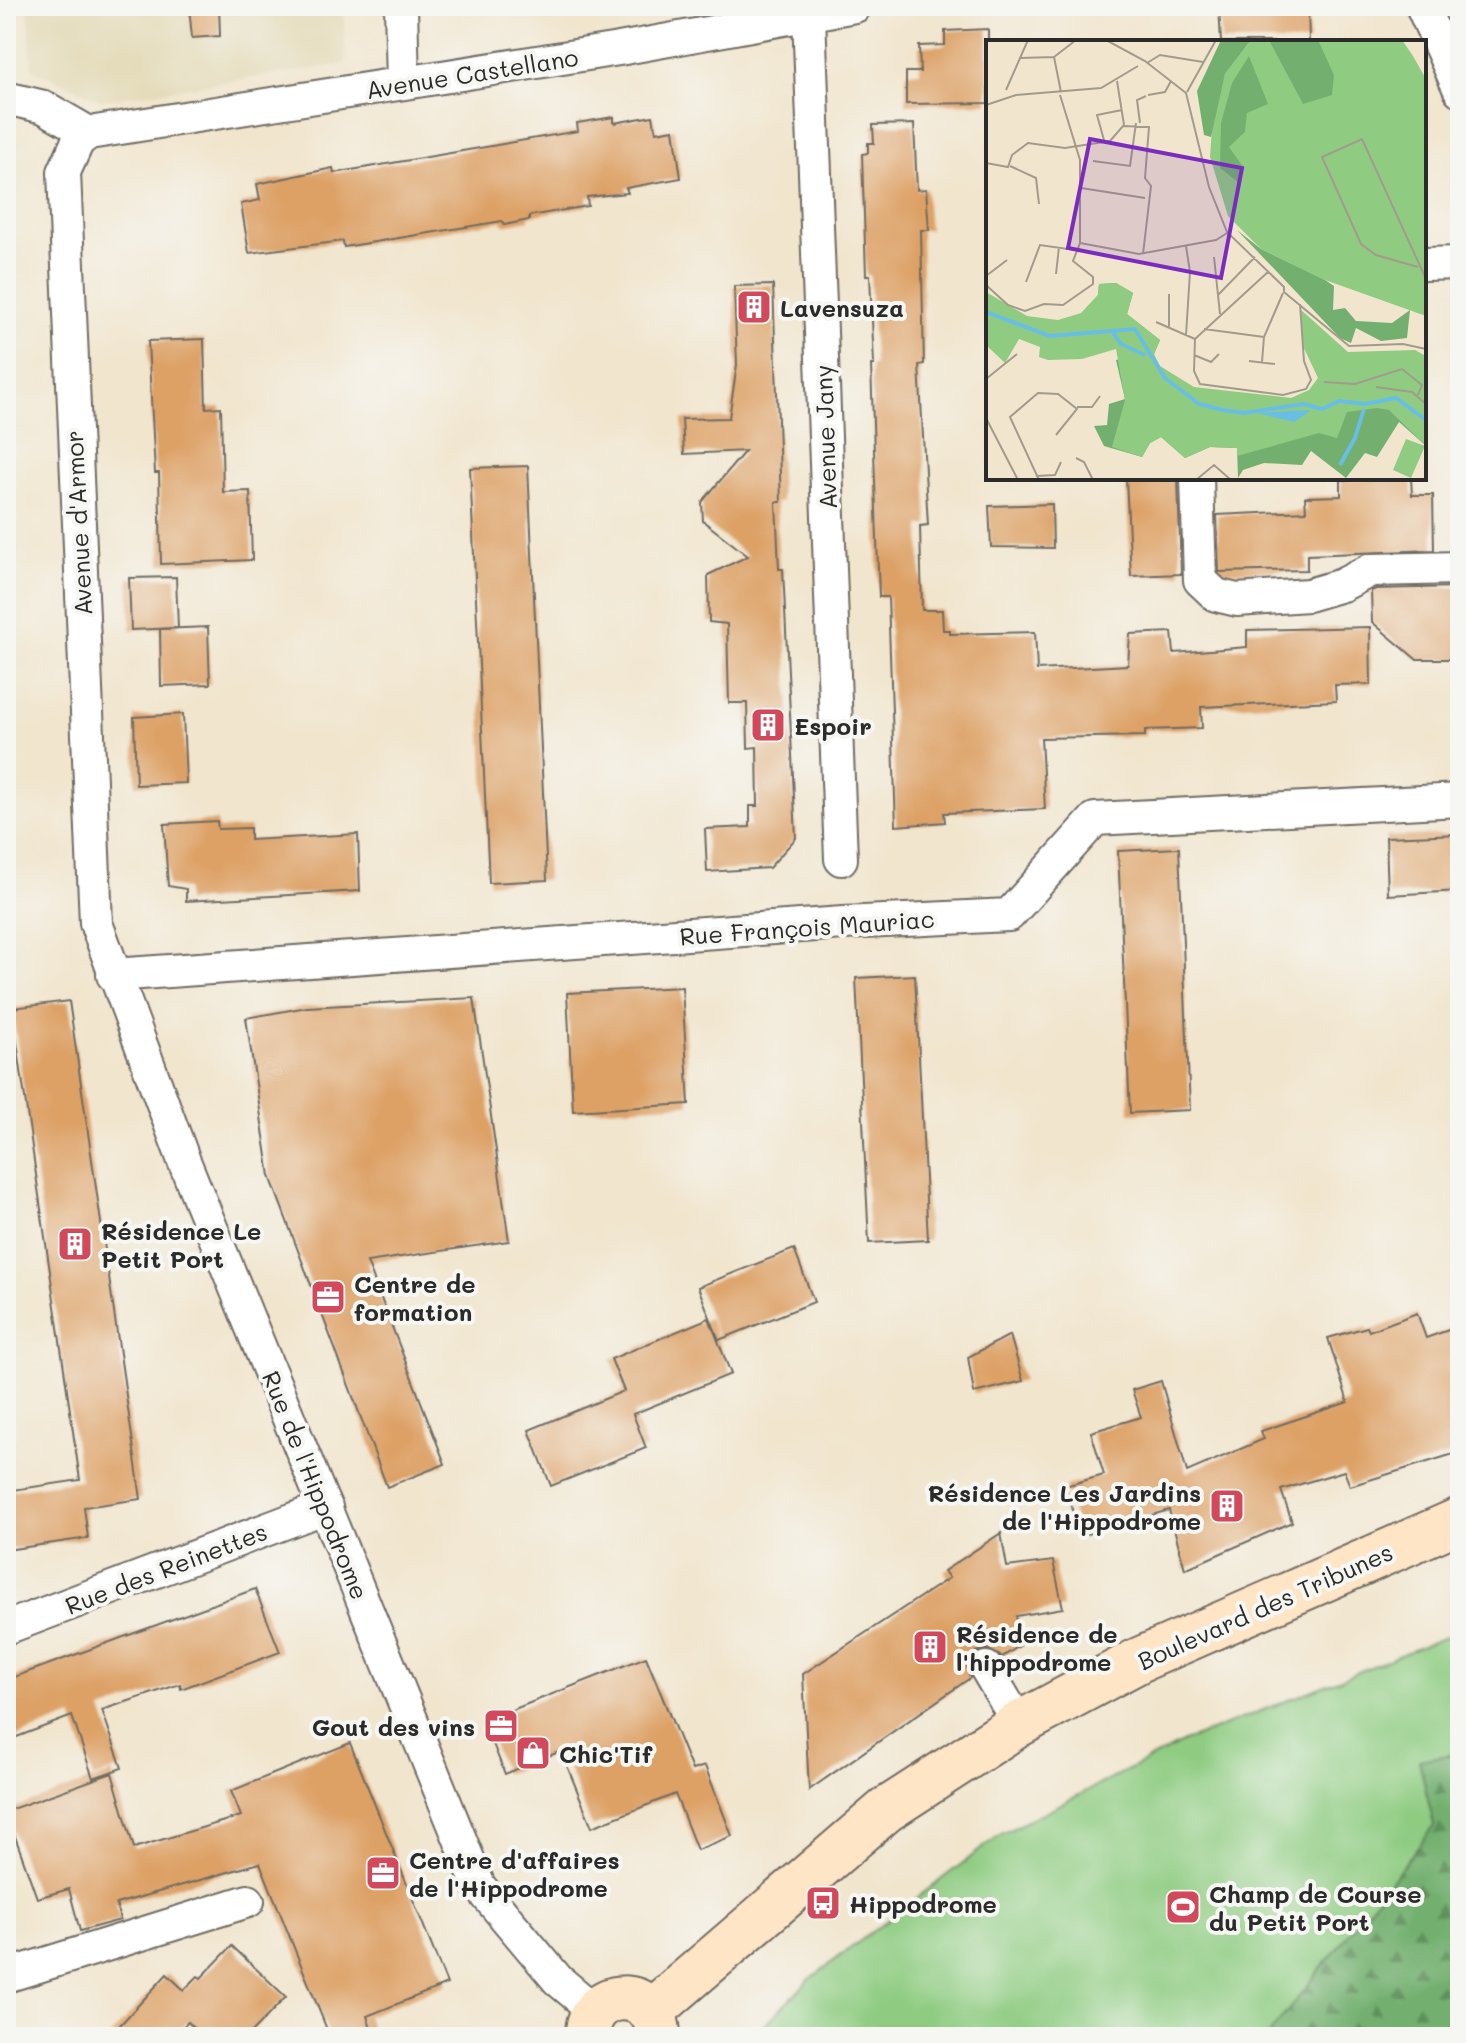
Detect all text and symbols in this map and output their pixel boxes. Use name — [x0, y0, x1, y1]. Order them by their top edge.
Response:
inset map — [986, 40, 1426, 480]
street label: Avenue Castellano — [364, 41, 580, 105]
building icon: Lavensuza — [735, 288, 773, 326]
place label: Lavensuza — [780, 292, 904, 323]
street label: Avenue Jany — [807, 364, 843, 510]
street label: Avenue d'Armor — [58, 430, 98, 616]
building icon: Espoir — [749, 706, 787, 744]
place label: Espoir — [794, 710, 872, 741]
street label: Rue François Mauriac — [678, 903, 936, 951]
place label: Résidence Le Petit Port — [101, 1215, 261, 1274]
building icon: Résidence Le Petit Port — [56, 1225, 94, 1263]
place label: Centre de formation — [354, 1268, 476, 1327]
office icon: Centre de formation — [309, 1278, 347, 1316]
street label: Rue de l'Hippodrome — [256, 1366, 376, 1604]
place label: Résidence Les Jardins de l'Hippodrome — [928, 1477, 1201, 1536]
building icon: Résidence Les Jardins de l'Hippodrome — [1208, 1487, 1246, 1525]
street label: Rue des Reinettes — [61, 1515, 271, 1621]
street label: Boulevard des Tribunes — [1133, 1536, 1397, 1676]
place label: Résidence de l'hippodrome — [956, 1618, 1118, 1677]
building icon: Résidence de l'hippodrome — [911, 1628, 949, 1666]
office icon: Gout des vins — [482, 1707, 520, 1745]
place label: Gout des vins — [312, 1711, 475, 1742]
shop icon: Chic'Tif — [514, 1734, 552, 1772]
place label: Chic'Tif — [559, 1738, 653, 1769]
place label: Centre d'affaires de l'Hippodrome — [409, 1844, 620, 1903]
office icon: Centre d'affaires de l'Hippodrome — [364, 1854, 402, 1892]
place label: Champ de Course du Petit Port — [1209, 1878, 1421, 1937]
bus stop icon: Hippodrome — [804, 1884, 842, 1922]
place label: Hippodrome — [849, 1888, 997, 1919]
sports icon: Champ de Course du Petit Port — [1164, 1888, 1202, 1926]

